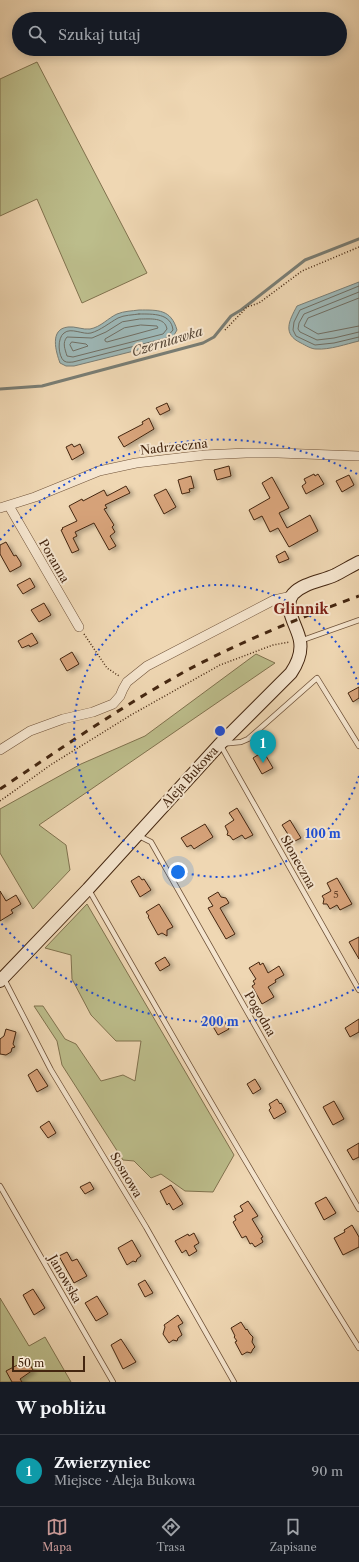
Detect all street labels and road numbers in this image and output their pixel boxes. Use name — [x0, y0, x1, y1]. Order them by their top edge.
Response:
street label: Nadrzeczna — [140, 435, 209, 457]
street label: Poranna — [36, 536, 73, 586]
street label: Aleja Bukowa — [158, 742, 221, 811]
street label: Słoneczna — [278, 832, 320, 892]
street label: Pogodna — [241, 988, 280, 1040]
street label: Sosnowa — [107, 1149, 146, 1201]
street label: Janowska — [45, 1250, 85, 1306]

